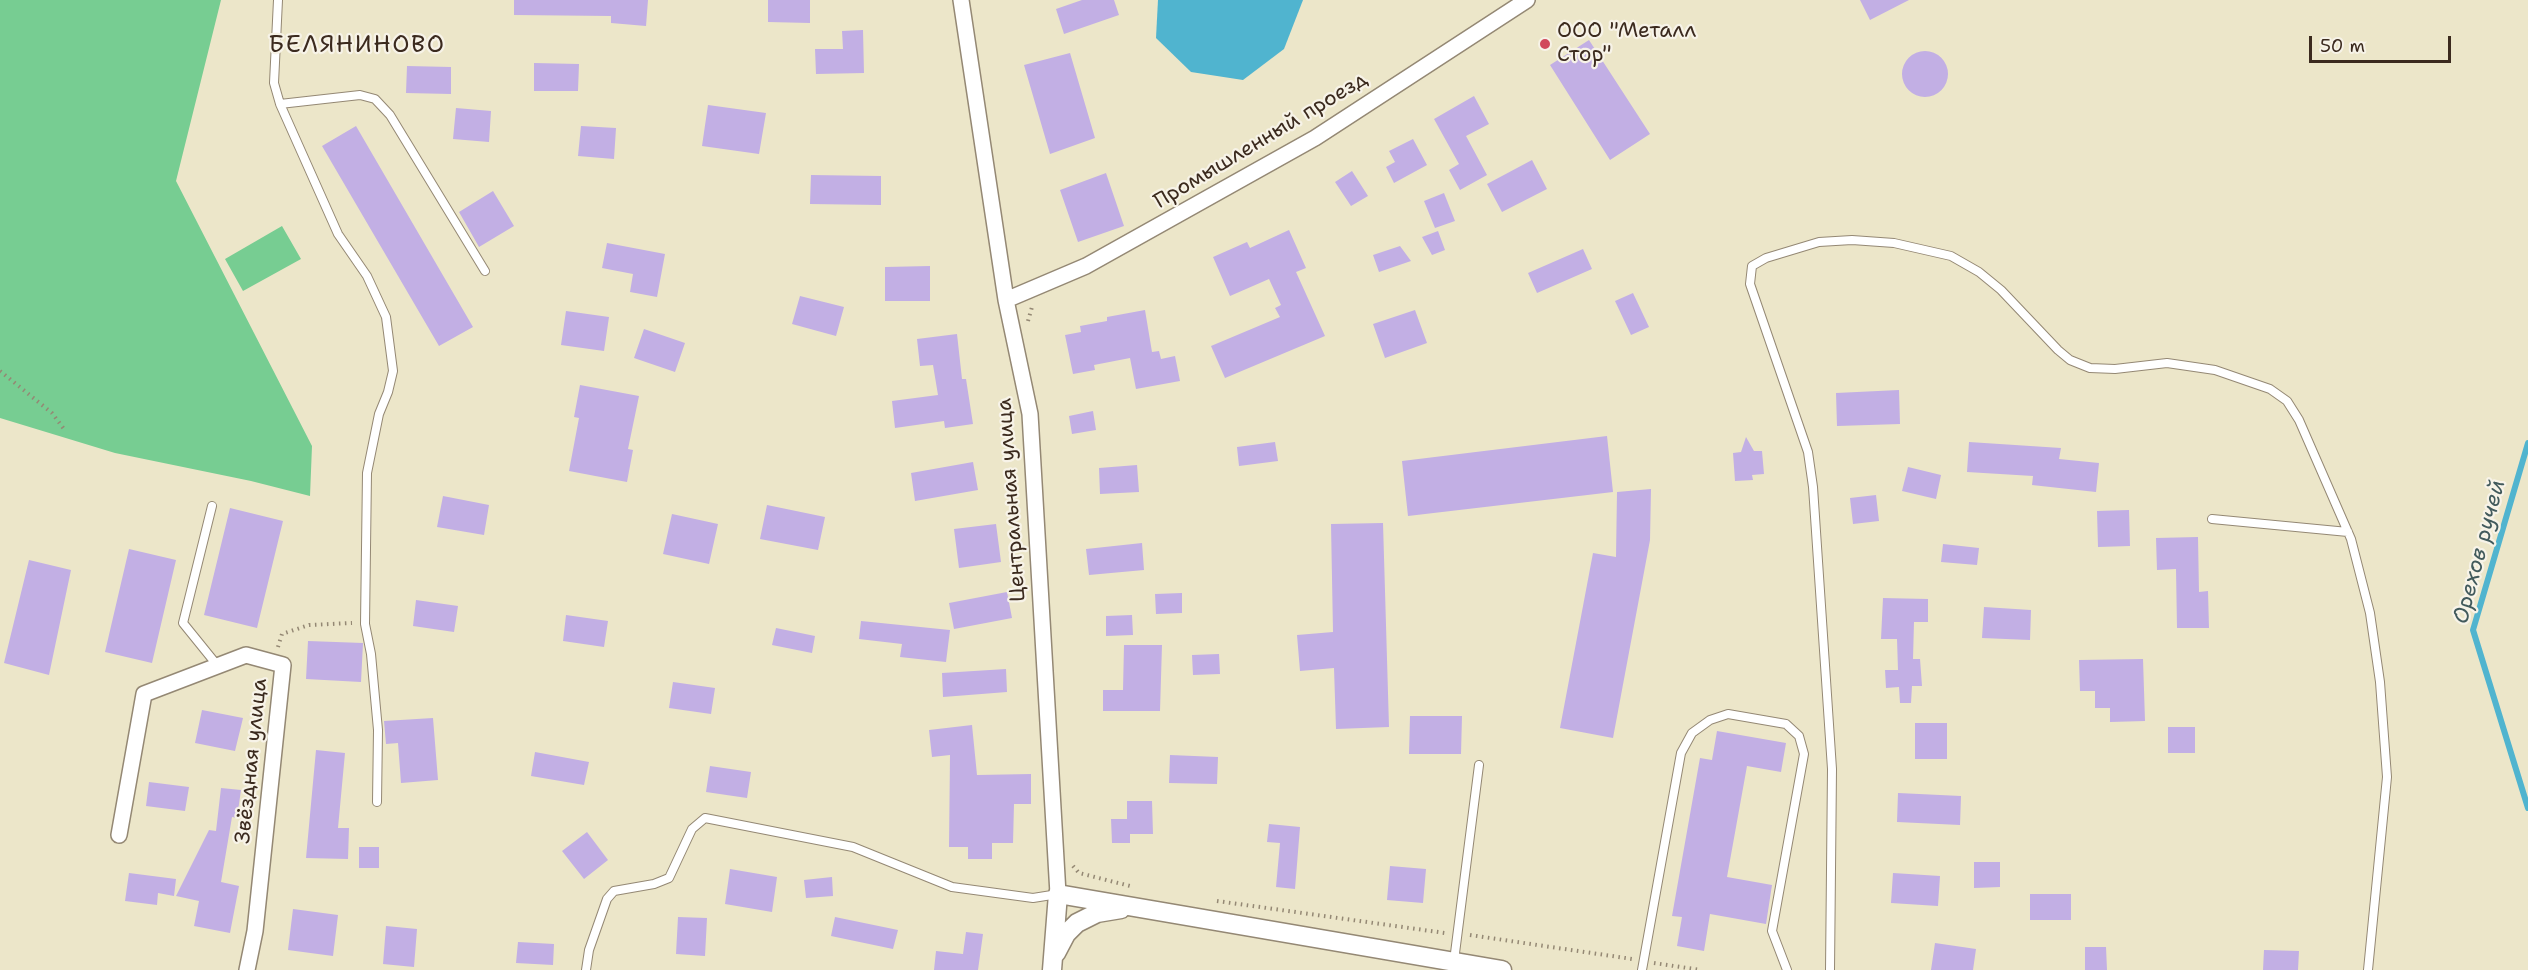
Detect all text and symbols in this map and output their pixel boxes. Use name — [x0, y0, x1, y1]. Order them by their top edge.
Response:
place label: ООО "Металл Стор" — [1557, 19, 1696, 69]
scale bar — [2312, 24, 2454, 62]
district label: БЕЛЯНИНОВО — [268, 32, 446, 60]
text: 50 m — [2320, 34, 2365, 58]
marker: ООО "Металл Стор" — [1538, 37, 1552, 51]
street label: Промышленный проезд — [1150, 67, 1372, 215]
street label: Центральная улица — [992, 397, 1032, 603]
water label: Орехов ручей — [2448, 477, 2512, 627]
street label: Звёздная улица — [231, 677, 273, 845]

